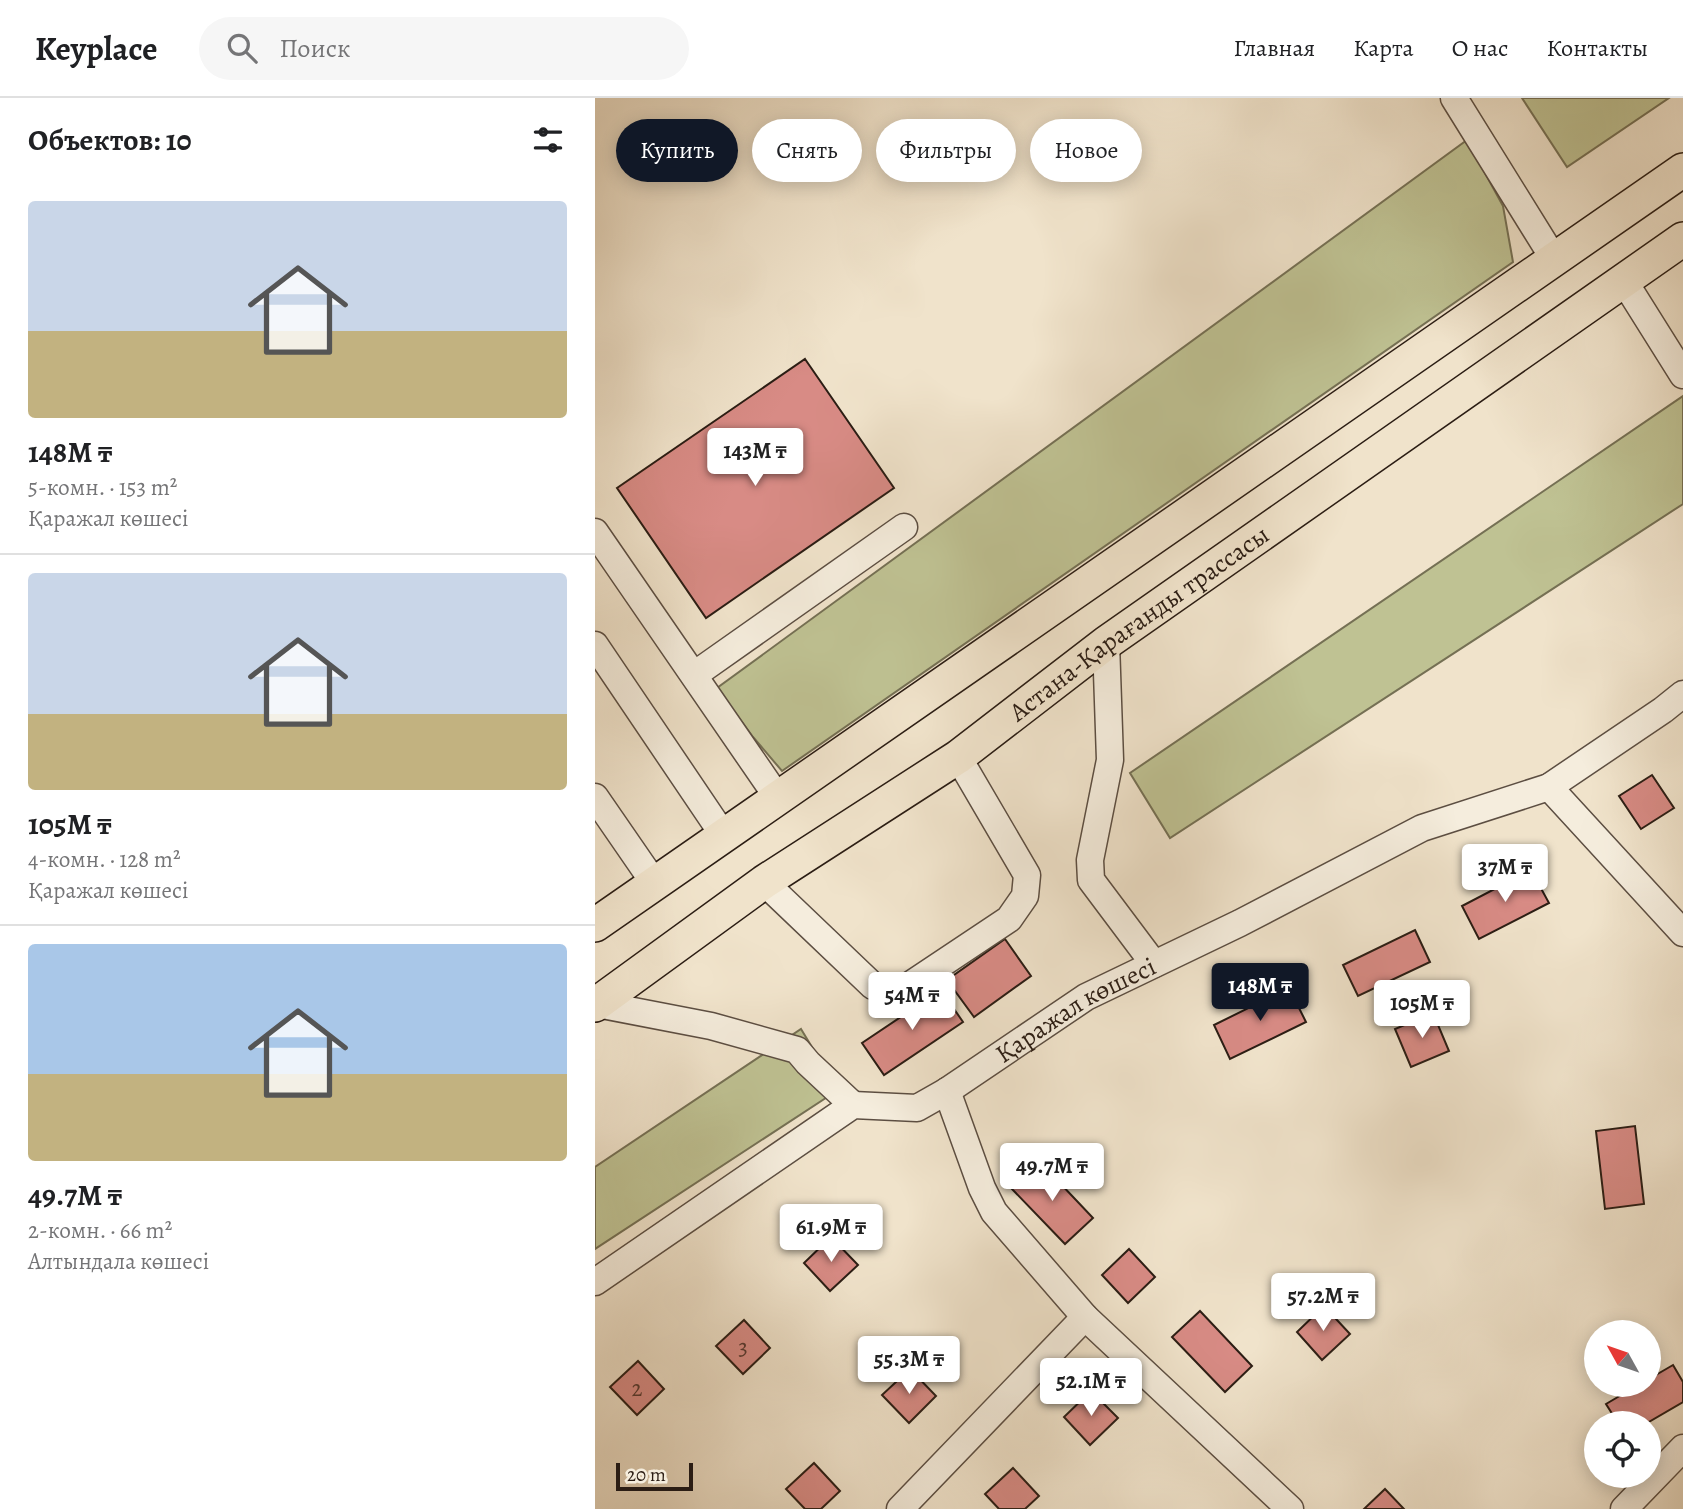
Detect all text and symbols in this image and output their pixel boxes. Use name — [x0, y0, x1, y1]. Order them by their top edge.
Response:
search box — [199, 17, 689, 80]
text: Keyplace — [35, 26, 157, 71]
icon: search — [223, 29, 261, 67]
text: Поиск — [279, 31, 351, 66]
text: Главная — [1234, 32, 1315, 64]
text: Карта — [1353, 32, 1414, 64]
text: О нас — [1452, 32, 1508, 64]
text: Контакты — [1546, 32, 1648, 64]
chip: Купить — [616, 119, 738, 182]
chip: Снять — [752, 119, 862, 182]
chip: Фильтры — [876, 119, 1016, 182]
chip: Новое — [1030, 119, 1142, 182]
text: Объектов: 10 — [28, 120, 191, 160]
icon: filters — [529, 121, 567, 159]
icon: home — [235, 247, 361, 373]
pin: 143M ₸ — [698, 428, 812, 488]
text: 148M ₸ — [28, 432, 112, 472]
text: 143M ₸ — [723, 435, 787, 466]
text: 5-комн. · 153 m² — [28, 472, 177, 503]
text: Қаражал көшесі — [28, 503, 188, 534]
street label: Астана-Қарағанды трассасы — [1001, 517, 1276, 730]
icon: home — [235, 619, 361, 745]
text: 105M ₸ — [28, 804, 112, 844]
text: 4-комн. · 128 m² — [28, 844, 181, 875]
pin: 37M ₸ — [1456, 844, 1554, 904]
text: 37M ₸ — [1478, 851, 1532, 882]
text: Қаражал көшесі — [28, 875, 188, 906]
street label: Қаражал көшесі — [988, 949, 1162, 1071]
pin: 148M ₸ — [1203, 964, 1317, 1023]
text: 148M ₸ — [1228, 970, 1292, 1001]
pin: 54M ₸ — [863, 972, 961, 1032]
text: 54M ₸ — [884, 979, 940, 1010]
pin: 105M ₸ — [1365, 981, 1479, 1040]
text: 105M ₸ — [1390, 987, 1454, 1018]
icon: home — [235, 990, 361, 1116]
pin: 49.7M ₸ — [987, 1144, 1117, 1203]
text: 49.7M ₸ — [1016, 1150, 1088, 1181]
text: 49.7M ₸ — [28, 1175, 122, 1215]
pin: 61.9M ₸ — [766, 1204, 896, 1264]
text: 61.9M ₸ — [796, 1211, 866, 1242]
text: 2-комн. · 66 m² — [28, 1215, 172, 1246]
text: Алтындала көшесі — [28, 1246, 209, 1277]
pin: 57.2M ₸ — [1258, 1274, 1388, 1333]
text: 57.2M ₸ — [1287, 1280, 1359, 1311]
north arrow — [1584, 1320, 1661, 1396]
map controls — [1584, 1320, 1661, 1488]
house number: 3 — [738, 1332, 748, 1363]
pin: 55.3M ₸ — [844, 1336, 974, 1396]
text: 55.3M ₸ — [874, 1343, 944, 1374]
pin: 52.1M ₸ — [1026, 1358, 1156, 1418]
text: 52.1M ₸ — [1056, 1365, 1126, 1396]
house number: 2 — [632, 1373, 643, 1404]
button: locate — [1584, 1411, 1661, 1488]
scale bar — [616, 1460, 693, 1492]
text: 20 m — [627, 1462, 666, 1488]

